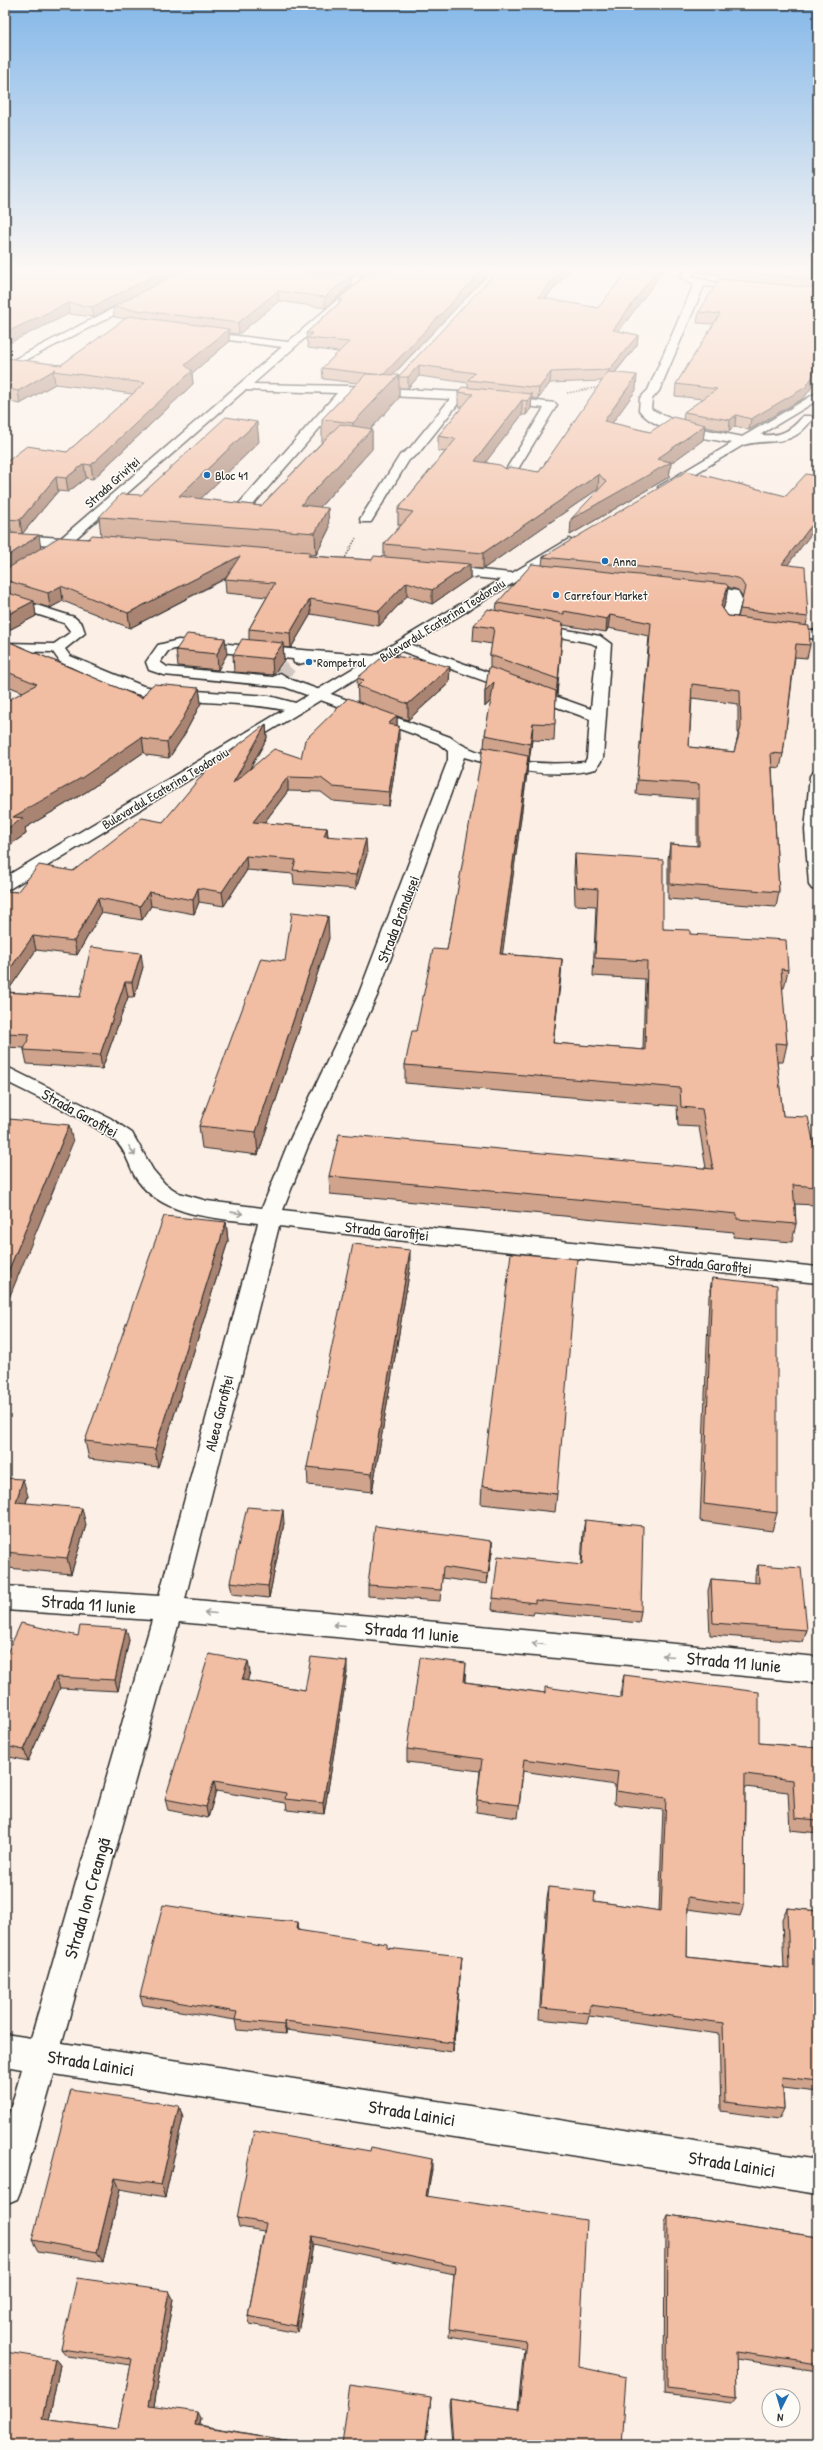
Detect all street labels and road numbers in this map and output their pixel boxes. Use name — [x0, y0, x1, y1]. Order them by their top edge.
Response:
street label: Strada Griviței — [81, 452, 143, 512]
street label: Bulevardul Ecaterina Teodoroiu — [376, 574, 508, 666]
street label: Bulevardul Ecaterina Teodoroiu — [98, 743, 232, 833]
street label: Strada Brândușei — [372, 872, 424, 966]
street label: Strada Garofiței — [38, 1083, 122, 1143]
street label: Strada Garofiței — [344, 1216, 430, 1246]
street label: Strada Garofiței — [667, 1249, 753, 1279]
street label: Aleea Garofiței — [199, 1373, 239, 1453]
street label: Strada 11 Iunie — [41, 1588, 137, 1620]
street label: Strada 11 Iunie — [364, 1615, 460, 1649]
street label: Strada 11 Iunie — [686, 1645, 782, 1679]
street label: Strada Ion Creangă — [58, 1835, 116, 1961]
street label: Strada Lainici — [46, 2044, 136, 2082]
street label: Strada Lainici — [367, 2094, 457, 2132]
street label: Strada Lainici — [687, 2145, 777, 2183]

